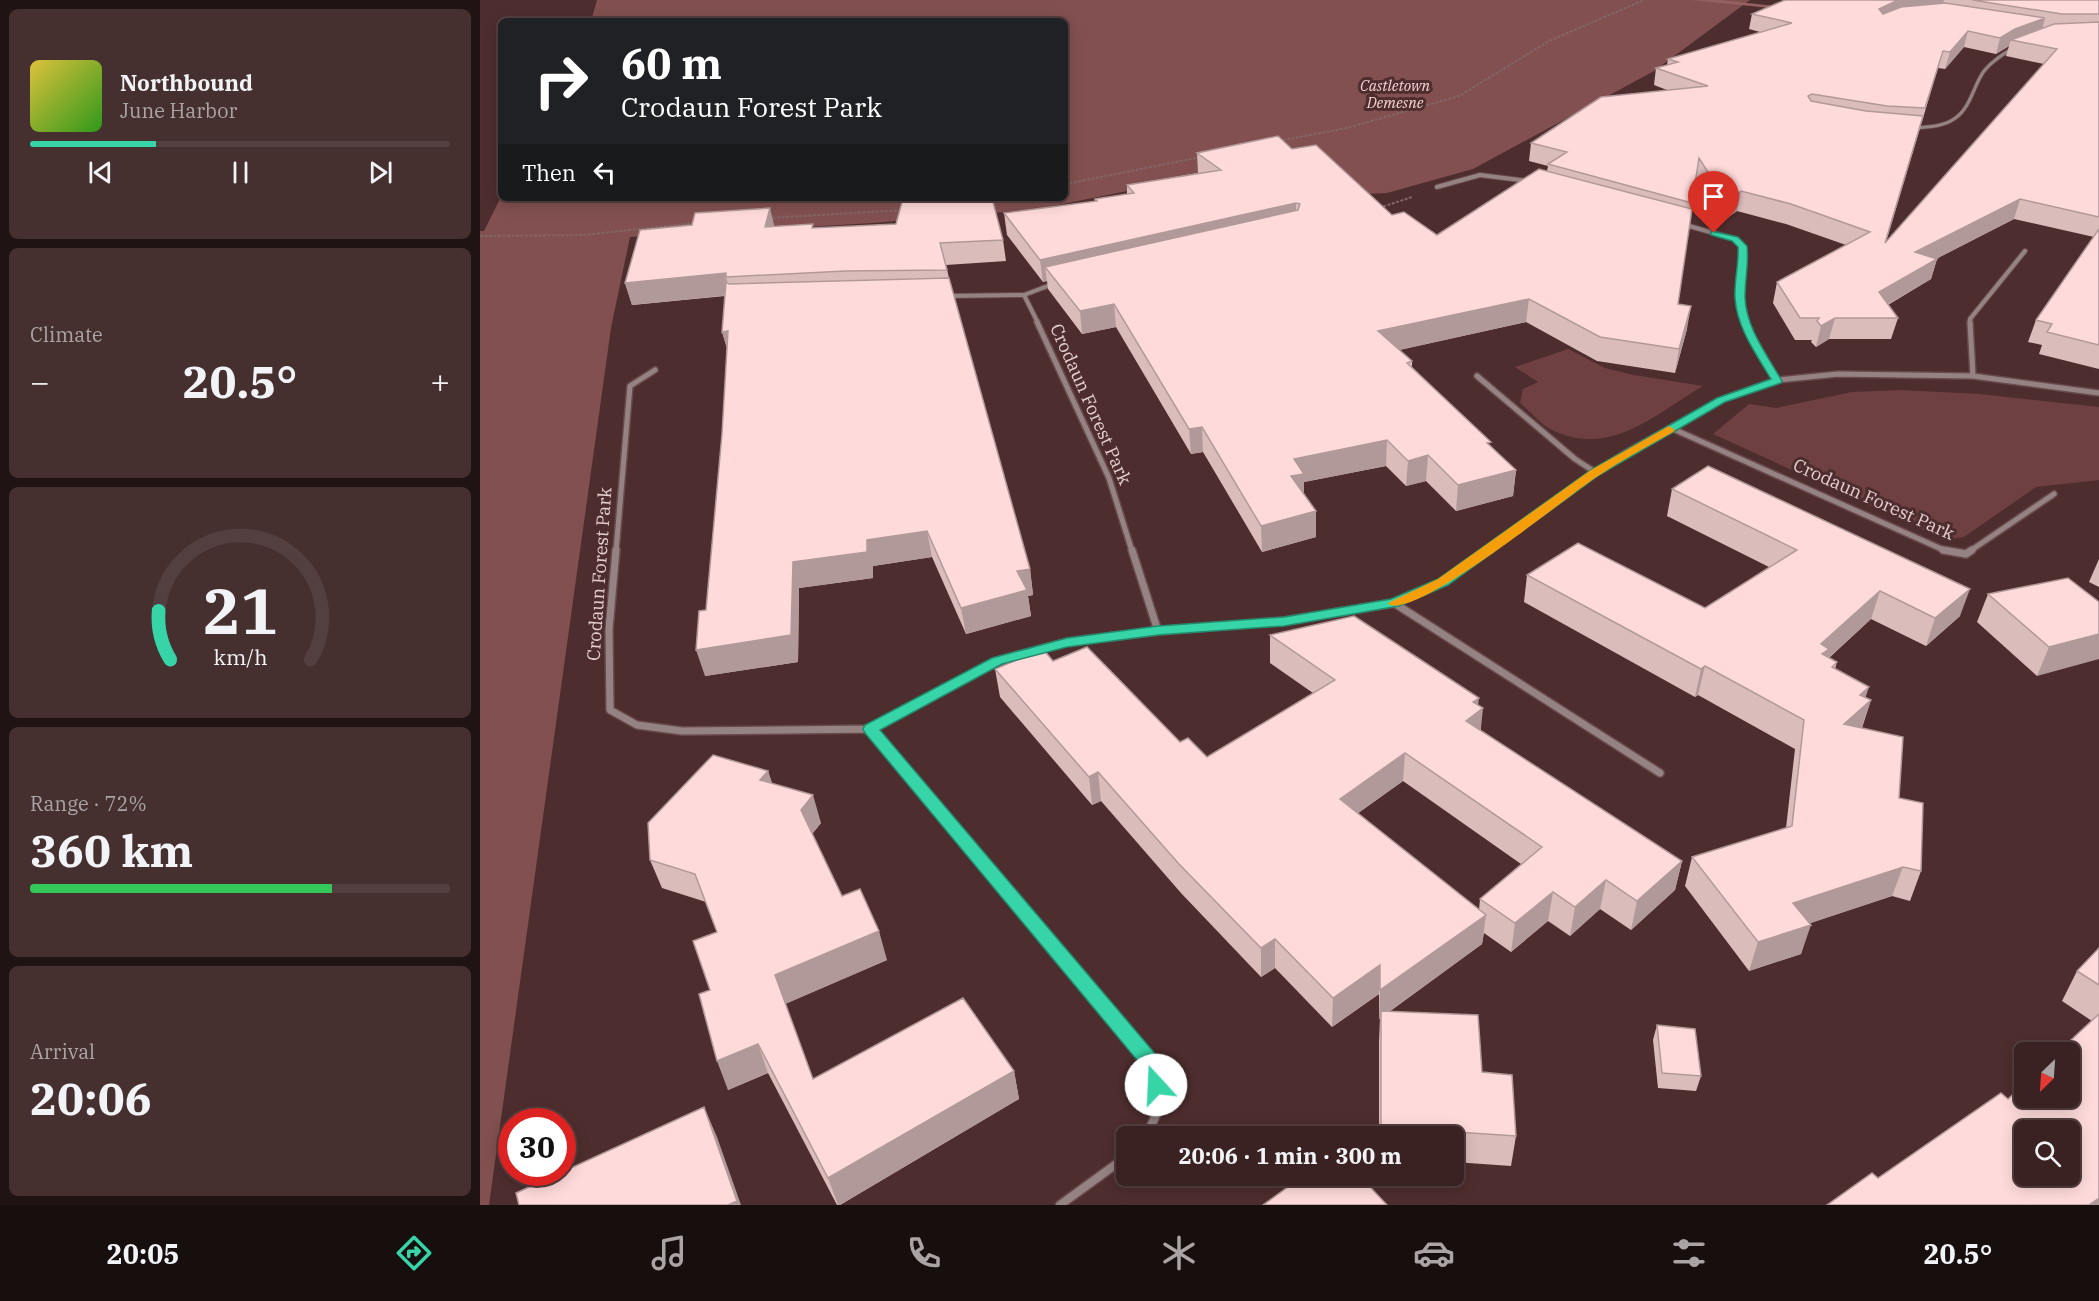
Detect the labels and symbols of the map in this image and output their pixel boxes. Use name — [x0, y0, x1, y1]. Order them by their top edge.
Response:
park label: Castletown Demesne — [1360, 76, 1431, 112]
pin — [1688, 171, 1739, 233]
street label: Crodaun Forest Park — [1045, 320, 1137, 489]
street label: Crodaun Forest Park — [1790, 453, 1959, 545]
street label: Crodaun Forest Park — [581, 486, 617, 662]
north arrow — [2014, 1042, 2080, 1108]
position arrow — [1124, 1053, 1188, 1117]
speed limit sign: 30 — [498, 1108, 576, 1186]

